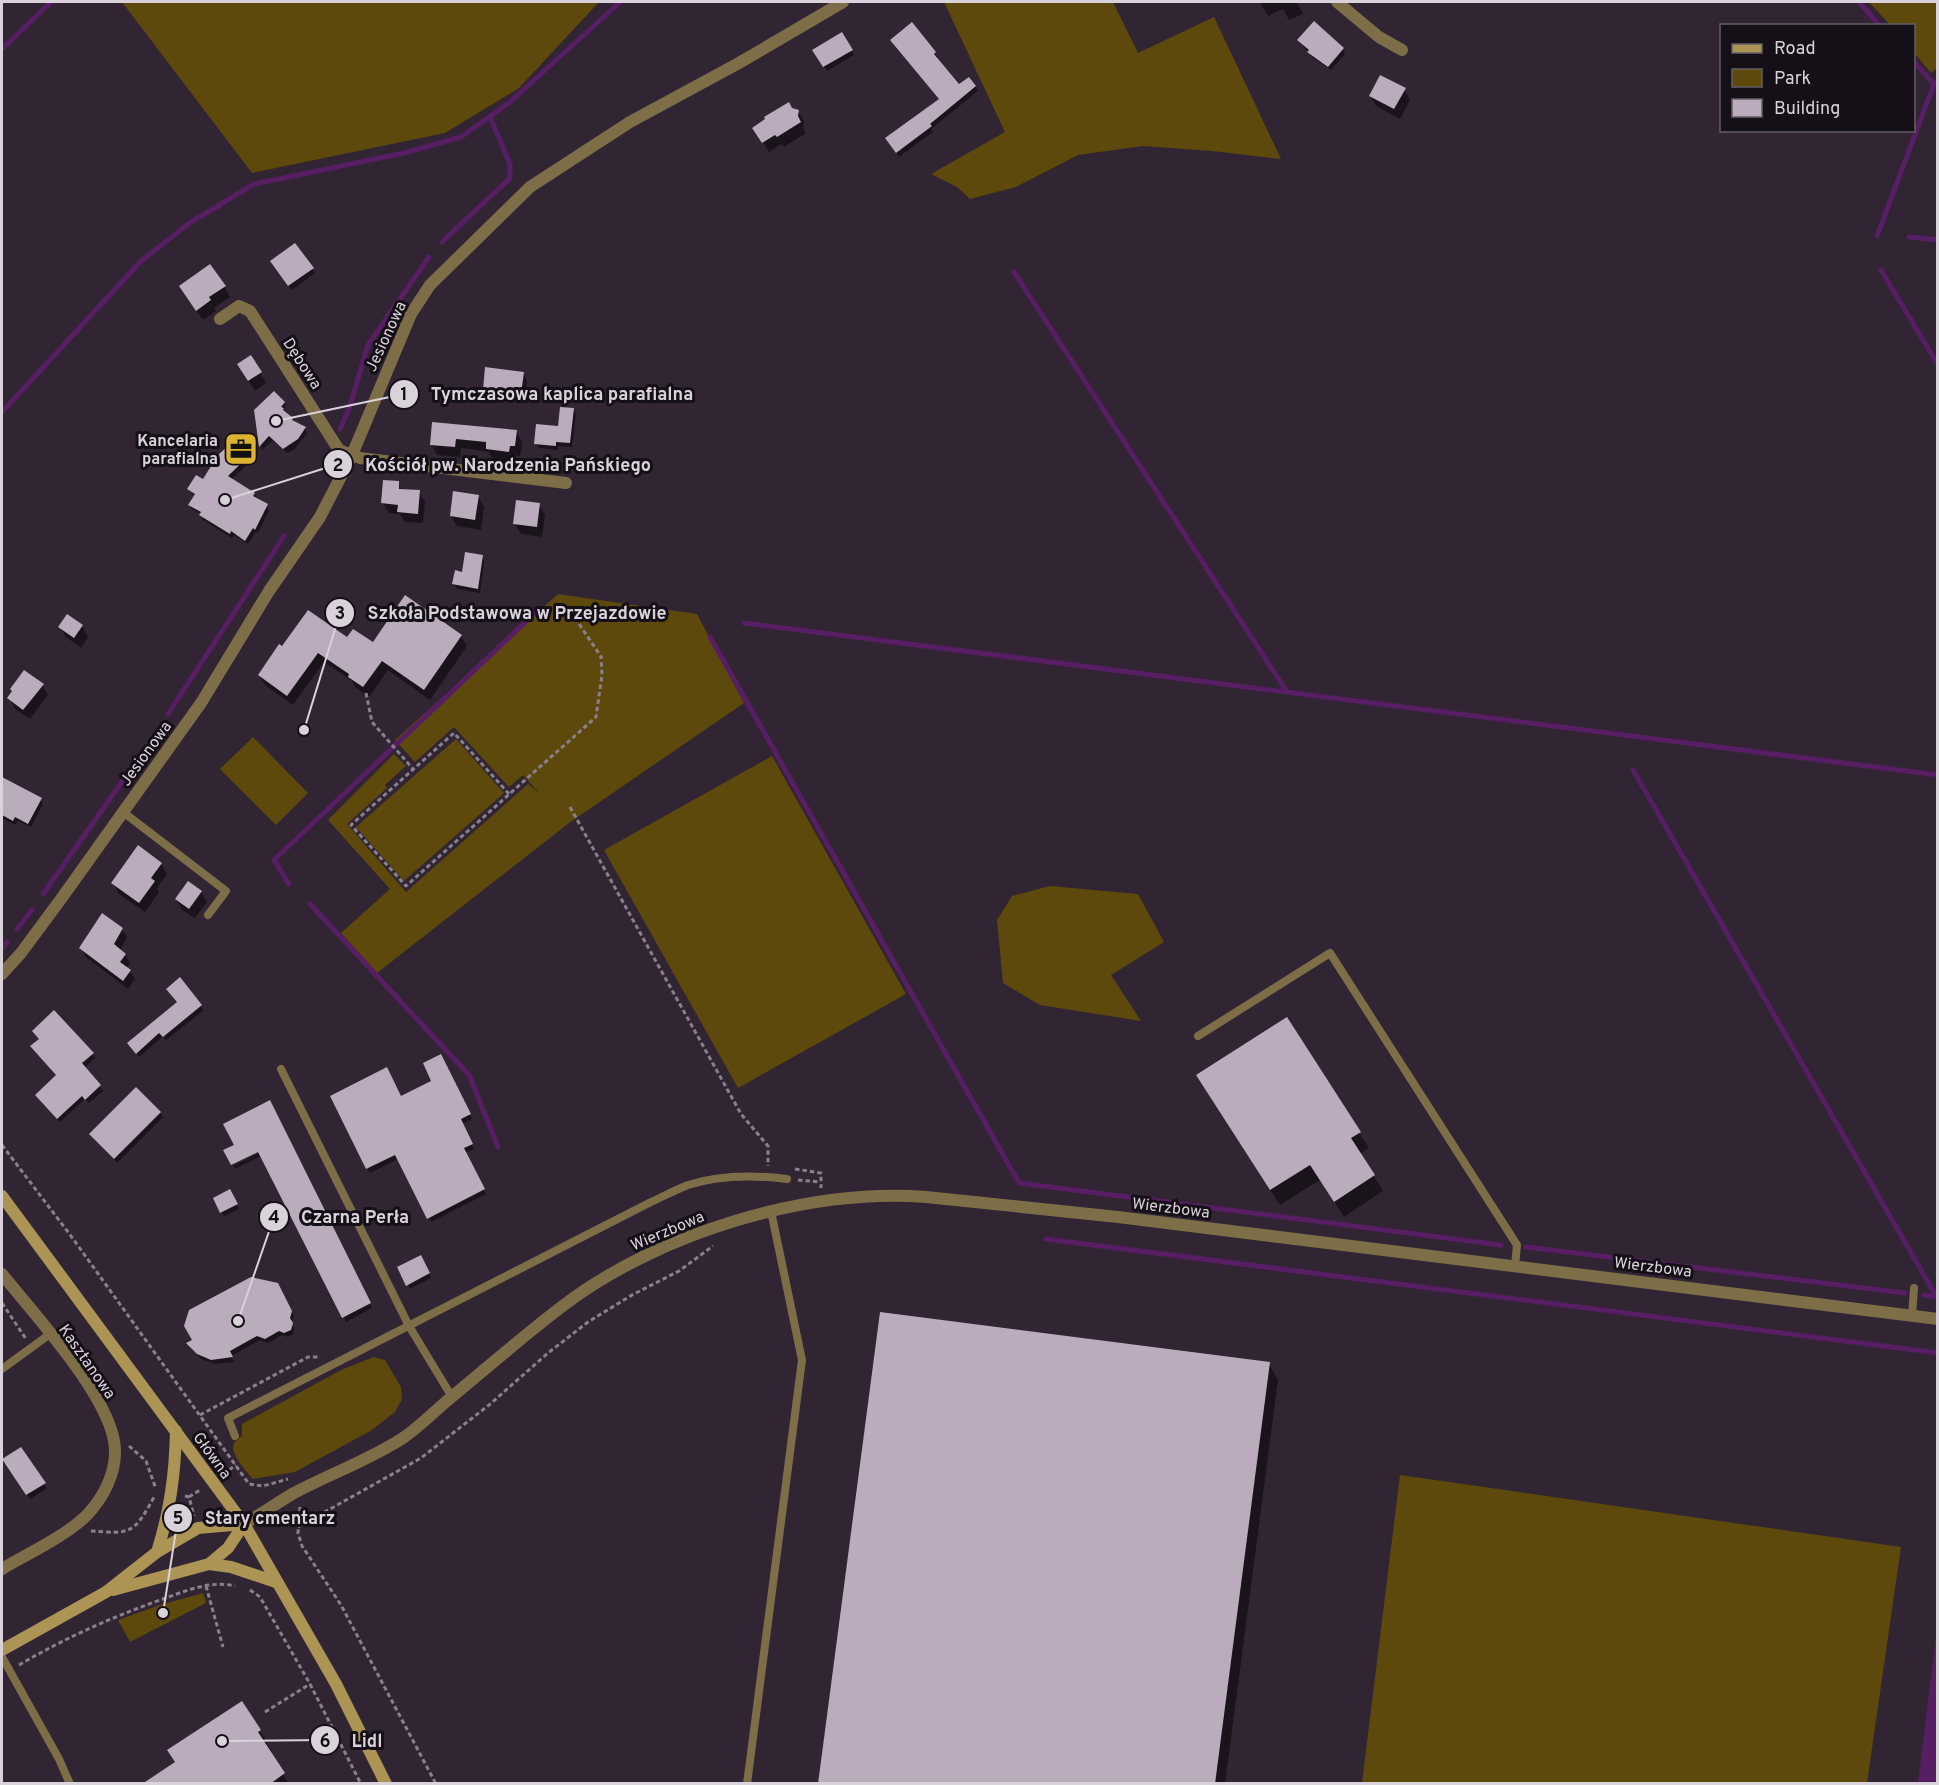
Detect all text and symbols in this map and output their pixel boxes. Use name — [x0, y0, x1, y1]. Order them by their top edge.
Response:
legend — [1720, 24, 1915, 132]
text: Road — [1774, 38, 1816, 61]
text: Park — [1774, 68, 1811, 91]
text: Building — [1774, 98, 1840, 121]
street label: Jesionowa — [362, 298, 412, 375]
street label: Dębowa — [277, 335, 325, 393]
callout: Tymczasowa kaplica parafialna — [389, 376, 705, 412]
text: 1 — [400, 384, 408, 407]
text: Tymczasowa kaplica parafialna — [431, 384, 693, 407]
office icon: Kancelaria parafialna — [223, 431, 259, 467]
place label: Kancelaria parafialna — [137, 432, 218, 470]
callout: Kościół pw. Narodzenia Pańskiego — [323, 446, 663, 482]
text: 2 — [332, 455, 344, 478]
text: Kościół pw. Narodzenia Pańskiego — [365, 455, 651, 478]
callout: Szkoła Podstawowa w Przejazdowie — [325, 595, 678, 631]
text: 3 — [335, 603, 345, 626]
text: Szkoła Podstawowa w Przejazdowie — [367, 603, 667, 626]
street label: Jesionowa — [116, 718, 177, 791]
street label: Wierzbowa — [1131, 1194, 1211, 1224]
callout: Czarna Perła — [259, 1199, 421, 1235]
text: 4 — [268, 1207, 280, 1230]
text: Czarna Perła — [301, 1207, 409, 1230]
street label: Wierzbowa — [628, 1207, 708, 1256]
street label: Wierzbowa — [1613, 1253, 1693, 1283]
street label: Kasztanowa — [53, 1321, 119, 1403]
street label: Główna — [188, 1429, 235, 1484]
callout: Stary cmentarz — [163, 1500, 348, 1536]
text: 5 — [173, 1508, 184, 1531]
text: Stary cmentarz — [205, 1508, 335, 1531]
callout: Lidl — [310, 1722, 395, 1758]
text: 6 — [319, 1731, 331, 1754]
text: Lidl — [352, 1731, 382, 1754]

